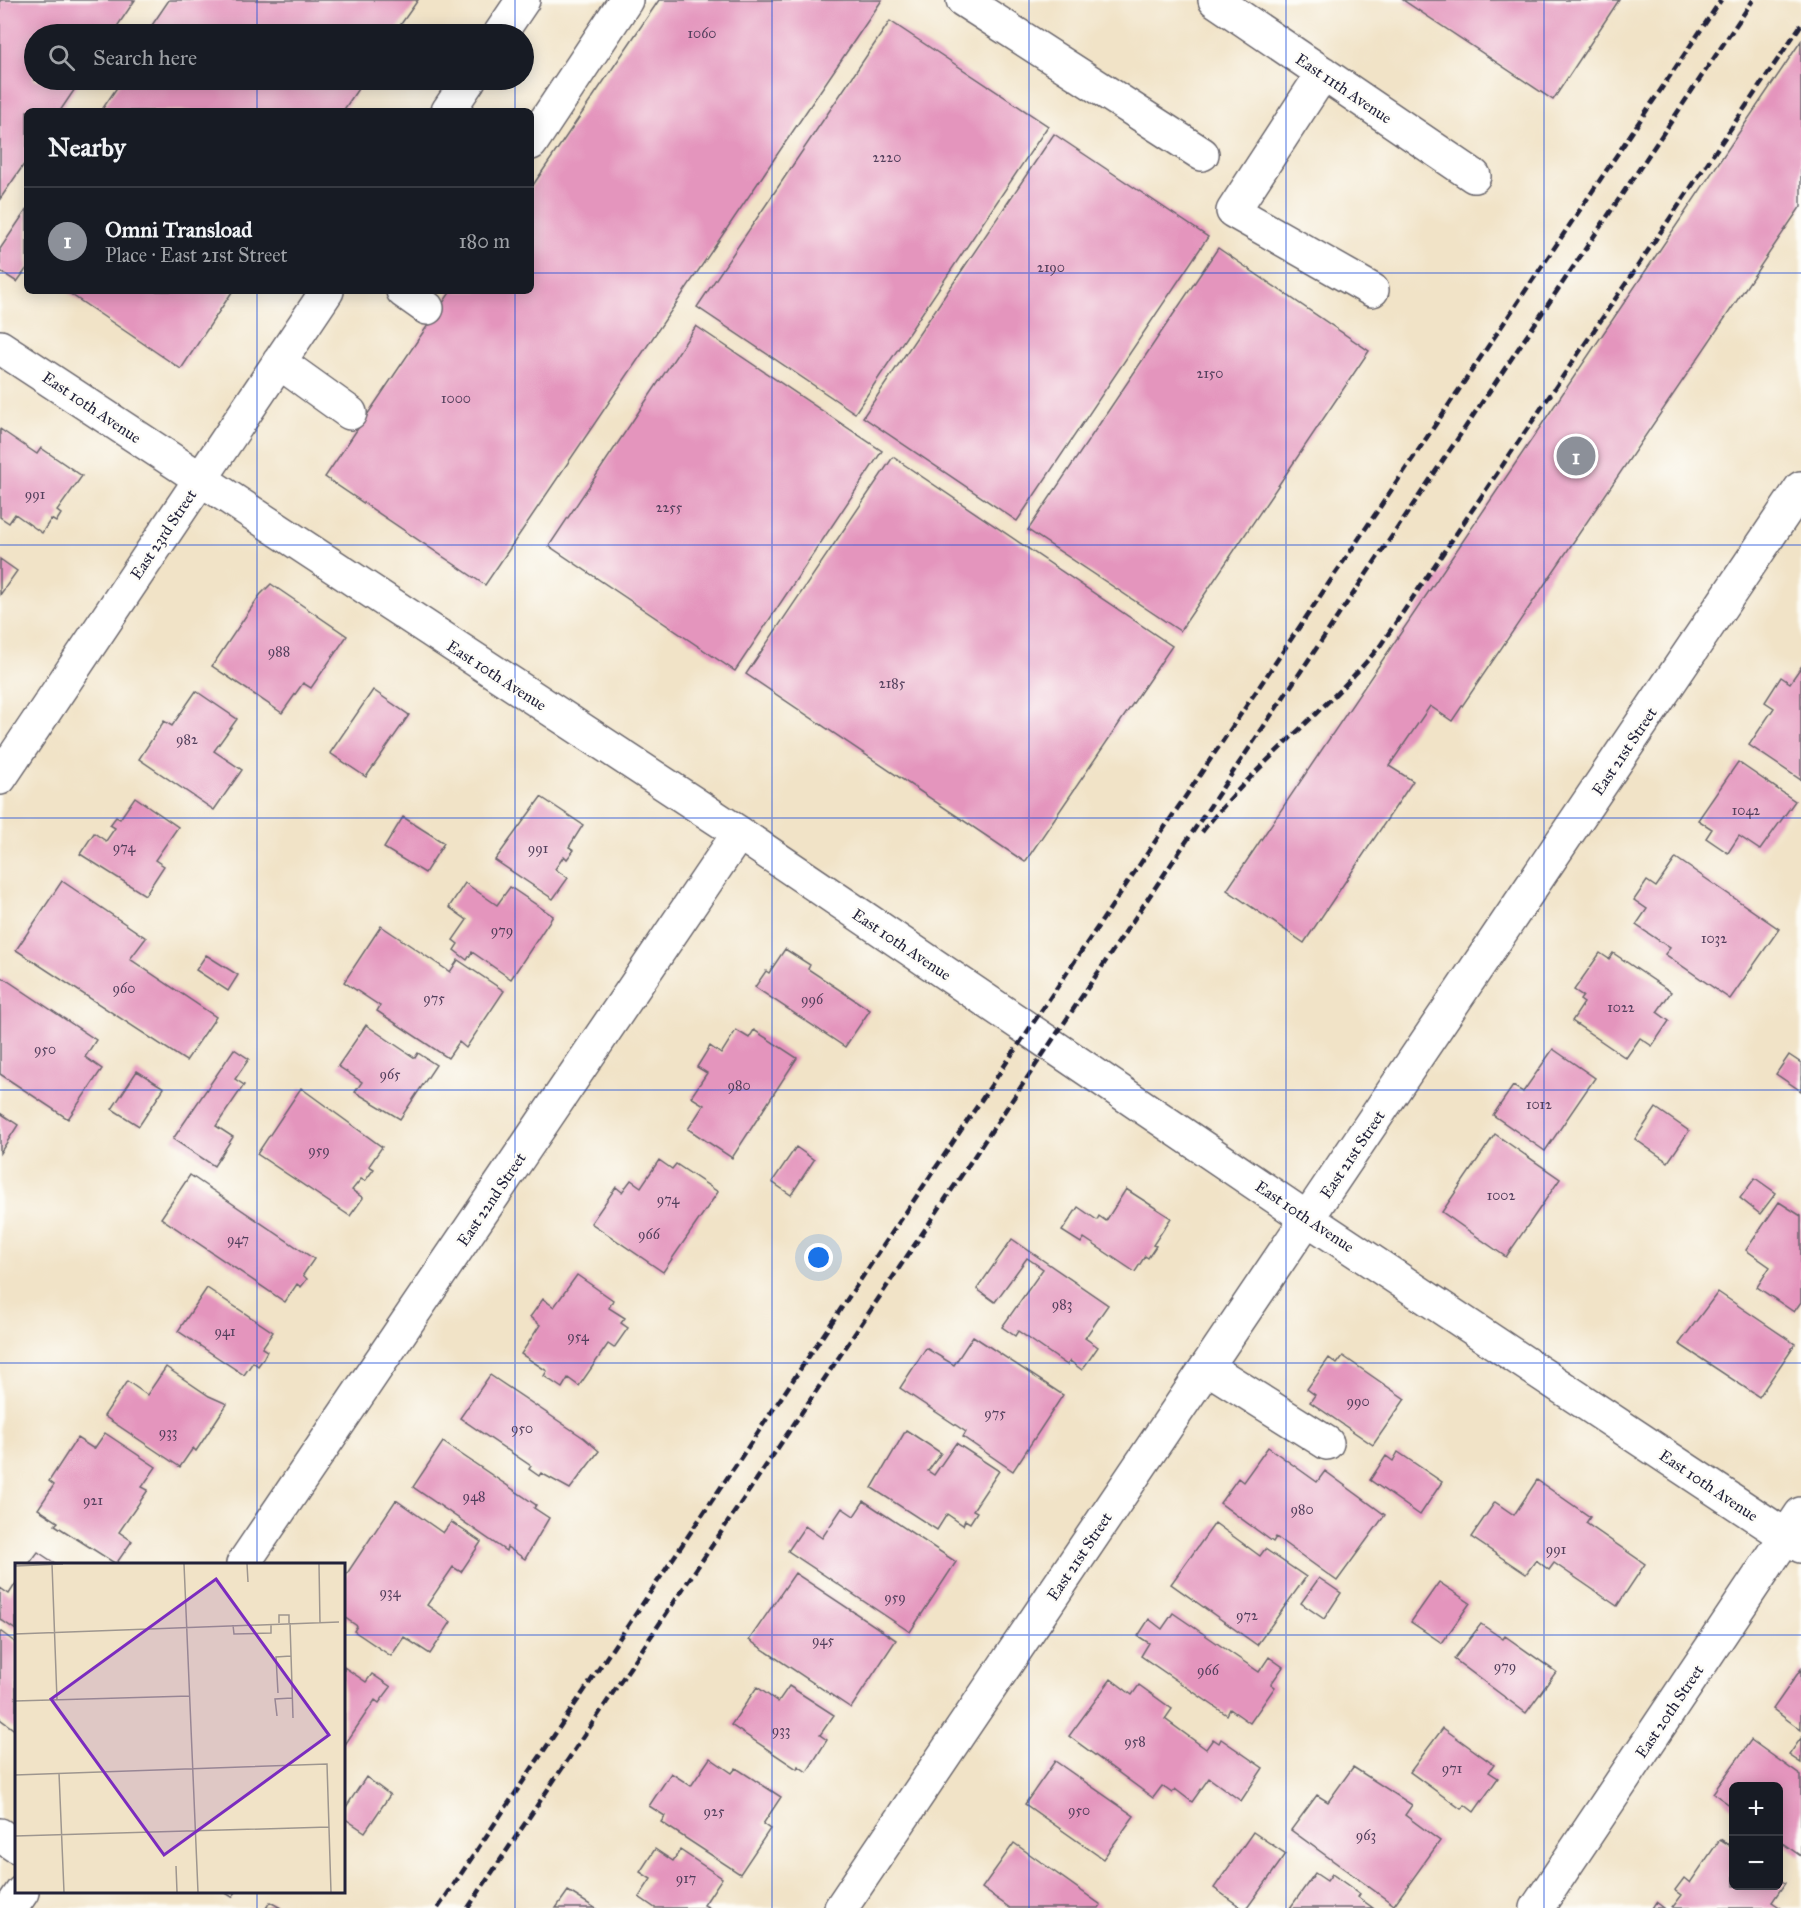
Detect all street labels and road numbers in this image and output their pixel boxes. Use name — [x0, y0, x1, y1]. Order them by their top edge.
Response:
street label: East 11th Avenue — [1292, 49, 1396, 128]
street label: East 10th Avenue — [39, 367, 145, 448]
street label: East 23rd Street — [126, 485, 201, 583]
street label: East 10th Avenue — [443, 636, 550, 715]
street label: East 21st Street — [1588, 703, 1661, 799]
street label: East 10th Avenue — [849, 904, 955, 985]
street label: East 21st Street — [1316, 1106, 1389, 1202]
street label: East 22nd Street — [453, 1149, 530, 1250]
street label: East 10th Avenue — [1252, 1176, 1358, 1257]
street label: East 10th Avenue — [1656, 1445, 1762, 1526]
street label: East 21st Street — [1043, 1508, 1116, 1604]
street label: East 20th Street — [1631, 1661, 1708, 1761]

